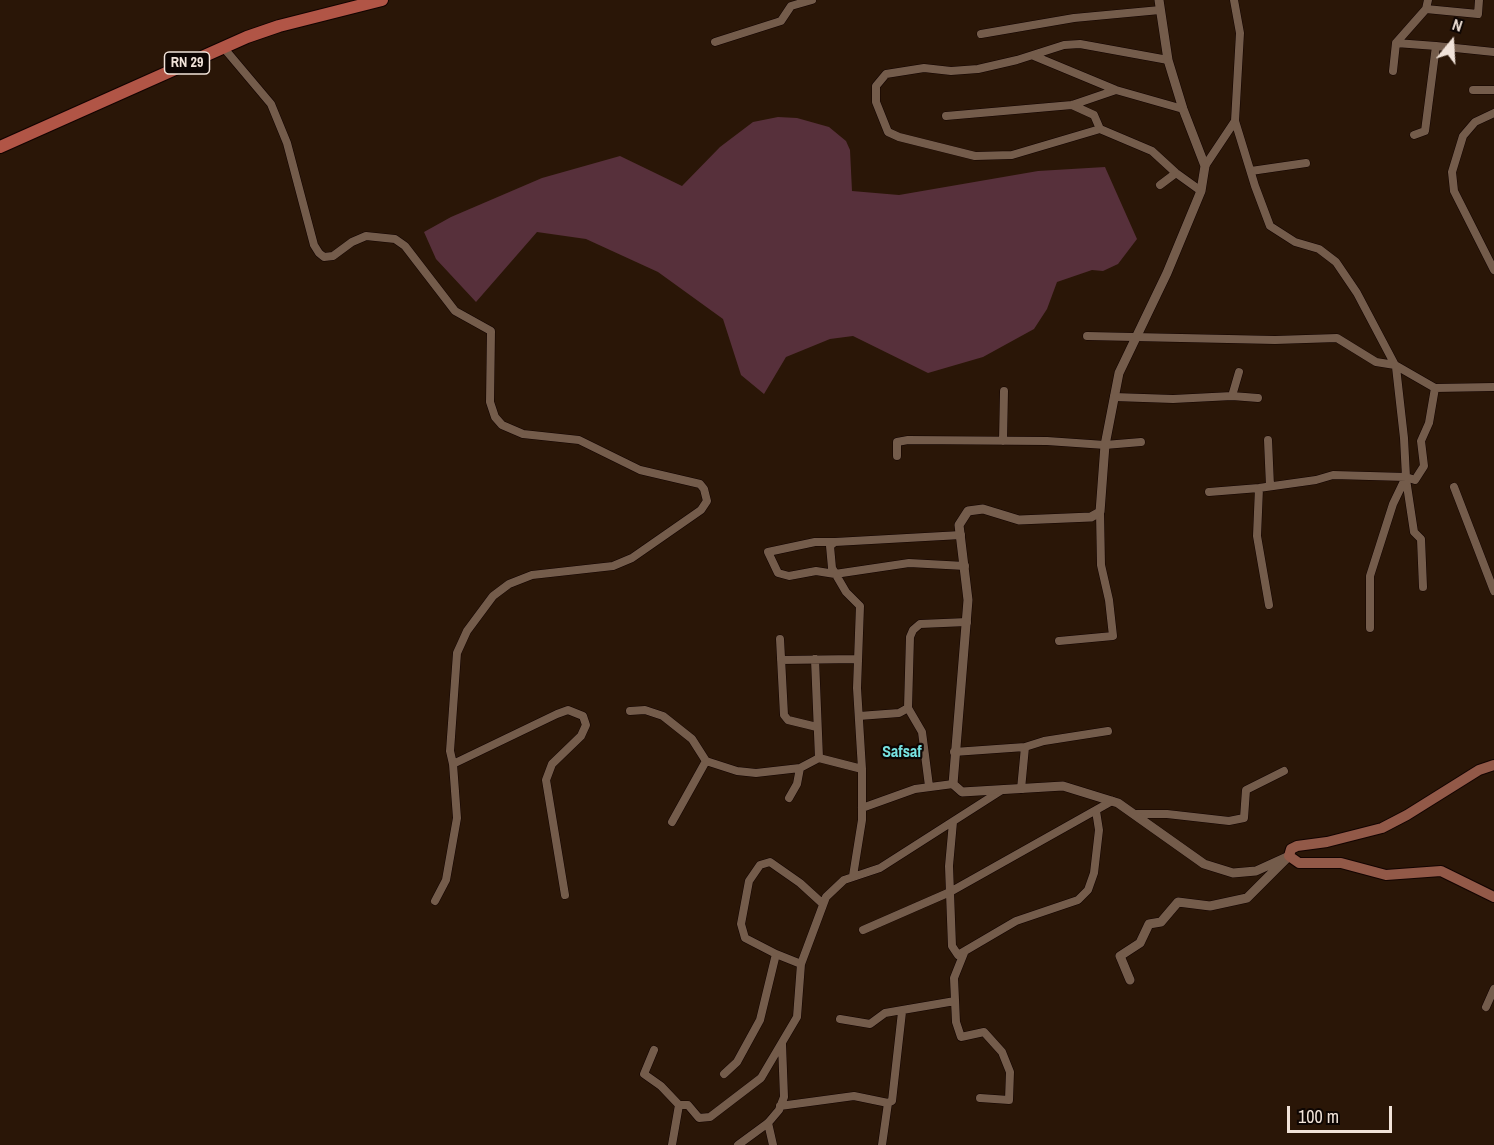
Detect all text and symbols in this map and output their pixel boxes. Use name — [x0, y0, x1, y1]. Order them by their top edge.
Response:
north arrow — [1422, 12, 1482, 72]
text: N — [1450, 13, 1465, 37]
road number: RN 29 — [164, 52, 210, 74]
district label: Safsaf — [882, 743, 922, 763]
scale bar — [1290, 1094, 1395, 1132]
text: 100 m — [1298, 1104, 1339, 1129]

